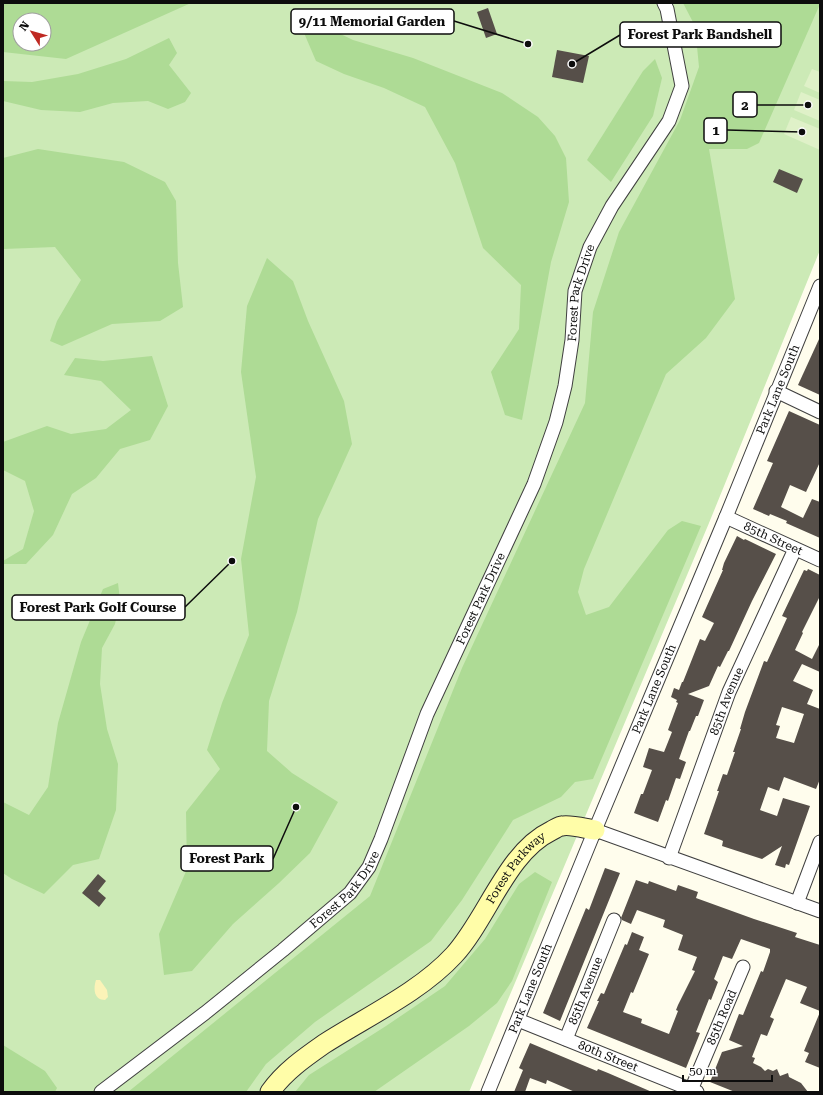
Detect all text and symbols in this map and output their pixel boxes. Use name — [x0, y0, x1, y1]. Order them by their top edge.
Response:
callout: 9/11 Memorial Garden — [291, 9, 454, 34]
north arrow — [12, 12, 52, 52]
text: 9/11 Memorial Garden — [299, 14, 445, 29]
text: N — [17, 19, 32, 34]
callout: Forest Park Bandshell — [620, 22, 781, 47]
text: Forest Park Bandshell — [628, 27, 773, 42]
callout: 2 — [733, 92, 757, 117]
text: 2 — [741, 98, 749, 113]
callout: 1 — [704, 118, 727, 143]
text: 1 — [712, 123, 720, 138]
street label: Forest Park Drive — [565, 242, 598, 342]
street label: Park Lane South — [753, 342, 803, 436]
street label: 85th Street — [742, 519, 805, 558]
street label: Forest Park Drive — [453, 550, 508, 647]
callout: Forest Park Golf Course — [12, 595, 185, 620]
text: Forest Park Golf Course — [19, 600, 177, 615]
street label: Park Lane South — [629, 642, 679, 736]
street label: 85th Avenue — [707, 665, 747, 737]
street label: Forest Parkway — [483, 828, 549, 906]
callout: Forest Park — [181, 846, 273, 871]
street label: Forest Park Drive — [307, 848, 382, 931]
text: Forest Park — [189, 851, 265, 866]
street label: Park Lane South — [506, 941, 555, 1035]
street label: 85th Avenue — [566, 954, 606, 1027]
street label: 85th Road — [704, 987, 740, 1047]
street label: 80th Street — [576, 1038, 640, 1075]
scale bar — [683, 1057, 772, 1083]
text: 50 m — [689, 1064, 716, 1078]

